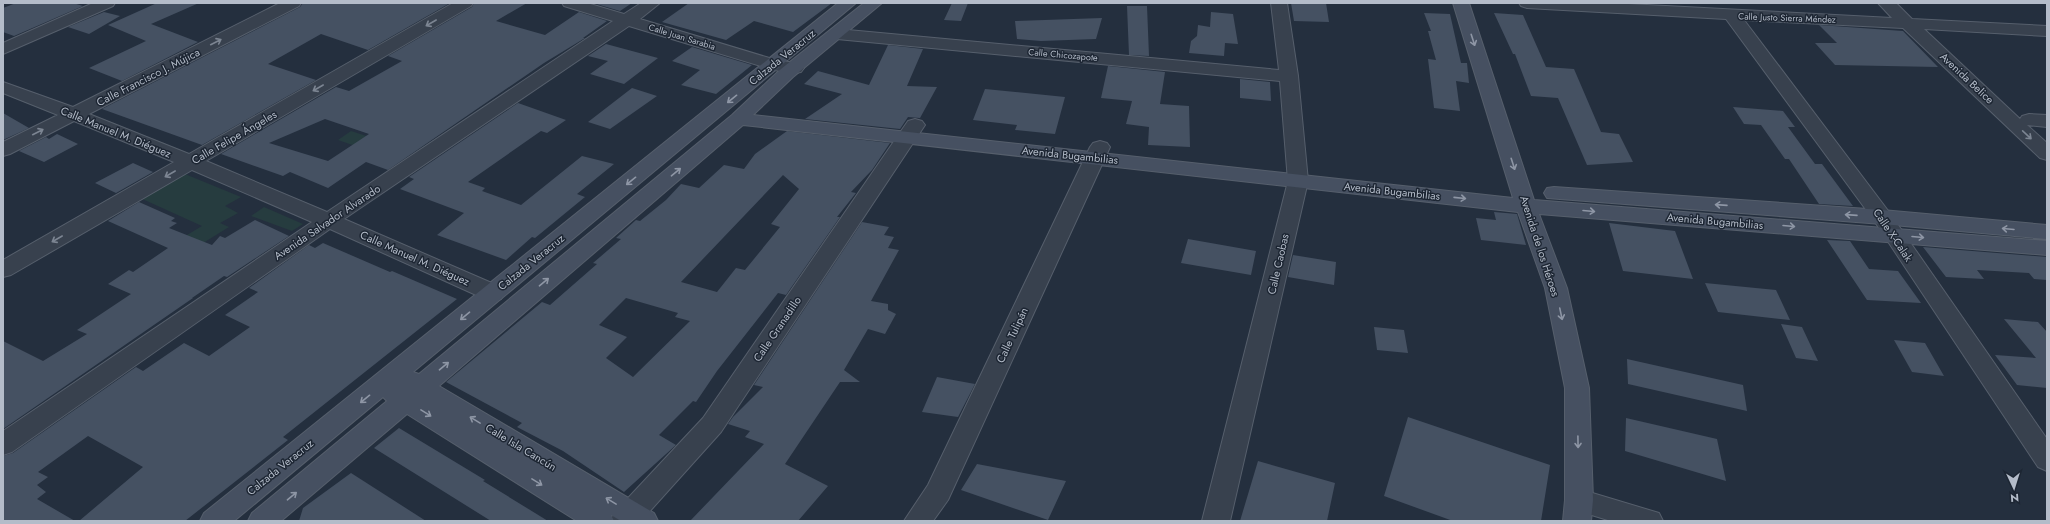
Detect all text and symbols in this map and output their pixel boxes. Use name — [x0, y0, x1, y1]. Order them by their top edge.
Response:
street label: Calle Justo Sierra Méndez — [1738, 9, 1836, 26]
one-way arrow — [425, 19, 437, 27]
street label: Calle Juan Sarabia — [647, 20, 717, 53]
street label: Calzada Veracruz — [745, 25, 819, 89]
one-way arrow — [1470, 33, 1477, 46]
one-way arrow — [210, 38, 222, 45]
street label: Calle Francisco J. Mújica — [94, 44, 202, 110]
street label: Calle Chicozapote — [1028, 45, 1099, 64]
street label: Avenida Belice — [1936, 49, 1998, 107]
one-way arrow — [312, 84, 324, 92]
one-way arrow — [726, 94, 737, 103]
street label: Calle Manuel M. Diéguez — [58, 102, 174, 162]
street label: Calle Felipe Ángeles — [188, 106, 280, 168]
one-way arrow — [32, 128, 44, 136]
one-way arrow — [2022, 130, 2032, 140]
street label: Avenida Bugambilias — [1021, 142, 1120, 168]
one-way arrow — [1510, 157, 1517, 170]
one-way arrow — [670, 167, 681, 176]
one-way arrow — [164, 171, 176, 179]
one-way arrow — [625, 176, 636, 185]
street label: Avenida Bugambilias — [1343, 178, 1442, 204]
street label: Avenida Salvador Alvarado — [271, 180, 383, 264]
street label: Avenida de los Héroes — [1516, 193, 1564, 299]
one-way arrow — [1453, 195, 1466, 202]
one-way arrow — [1715, 202, 1728, 209]
street label: Calle X-Calak — [1869, 205, 1917, 265]
one-way arrow — [1582, 207, 1595, 214]
street label: Avenida Bugambilias — [1666, 209, 1764, 233]
one-way arrow — [1845, 212, 1858, 219]
one-way arrow — [1782, 223, 1795, 230]
one-way arrow — [2002, 225, 2015, 232]
street label: Calle Manuel M. Diéguez — [358, 227, 472, 289]
street label: Calzada Veracruz — [494, 230, 568, 294]
street label: Calle Caobas — [1263, 232, 1293, 296]
one-way arrow — [1911, 233, 1924, 240]
one-way arrow — [51, 236, 63, 244]
one-way arrow — [539, 278, 549, 287]
street label: Calle Granadillo — [749, 293, 805, 365]
street label: Calle Tulipán — [992, 305, 1032, 365]
one-way arrow — [1558, 307, 1566, 320]
one-way arrow — [460, 312, 471, 321]
one-way arrow — [439, 362, 450, 371]
one-way arrow — [359, 394, 370, 403]
one-way arrow — [420, 410, 432, 418]
one-way arrow — [469, 415, 481, 423]
street label: Calle Isla Cancún — [482, 419, 560, 475]
street label: Calzada Veracruz — [243, 435, 317, 499]
one-way arrow — [1574, 435, 1581, 448]
north arrow — [1994, 468, 2034, 508]
one-way arrow — [531, 478, 543, 486]
text: N — [2010, 490, 2020, 506]
one-way arrow — [287, 491, 297, 500]
one-way arrow — [606, 497, 617, 505]

